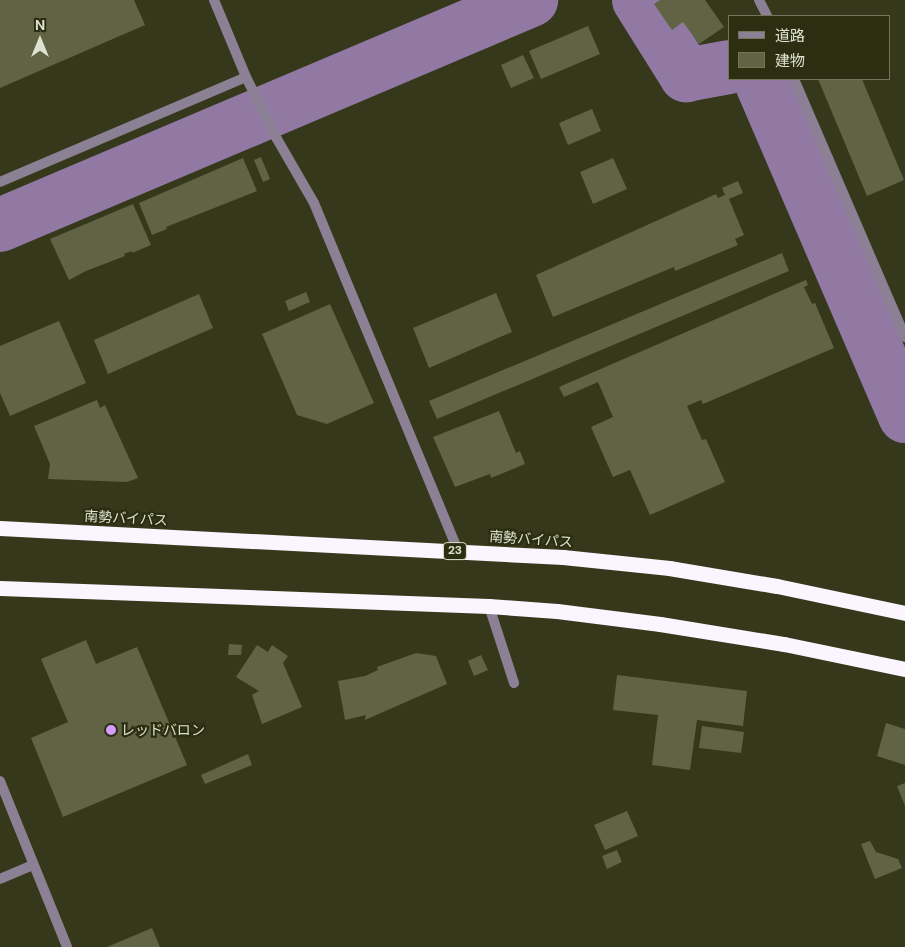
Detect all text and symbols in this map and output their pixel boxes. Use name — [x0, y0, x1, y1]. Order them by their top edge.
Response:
north arrow — [15, 15, 65, 65]
legend — [728, 15, 890, 80]
text: N — [35, 16, 45, 34]
text: 道路 — [775, 26, 805, 46]
text: 建物 — [775, 51, 805, 71]
street label: 南勢バイパス — [84, 507, 168, 529]
street label: 南勢バイパス — [489, 528, 573, 550]
road number: 23 — [442, 542, 468, 560]
place label: レッドバロン — [121, 722, 205, 738]
marker: レッドバロン — [105, 724, 117, 736]

